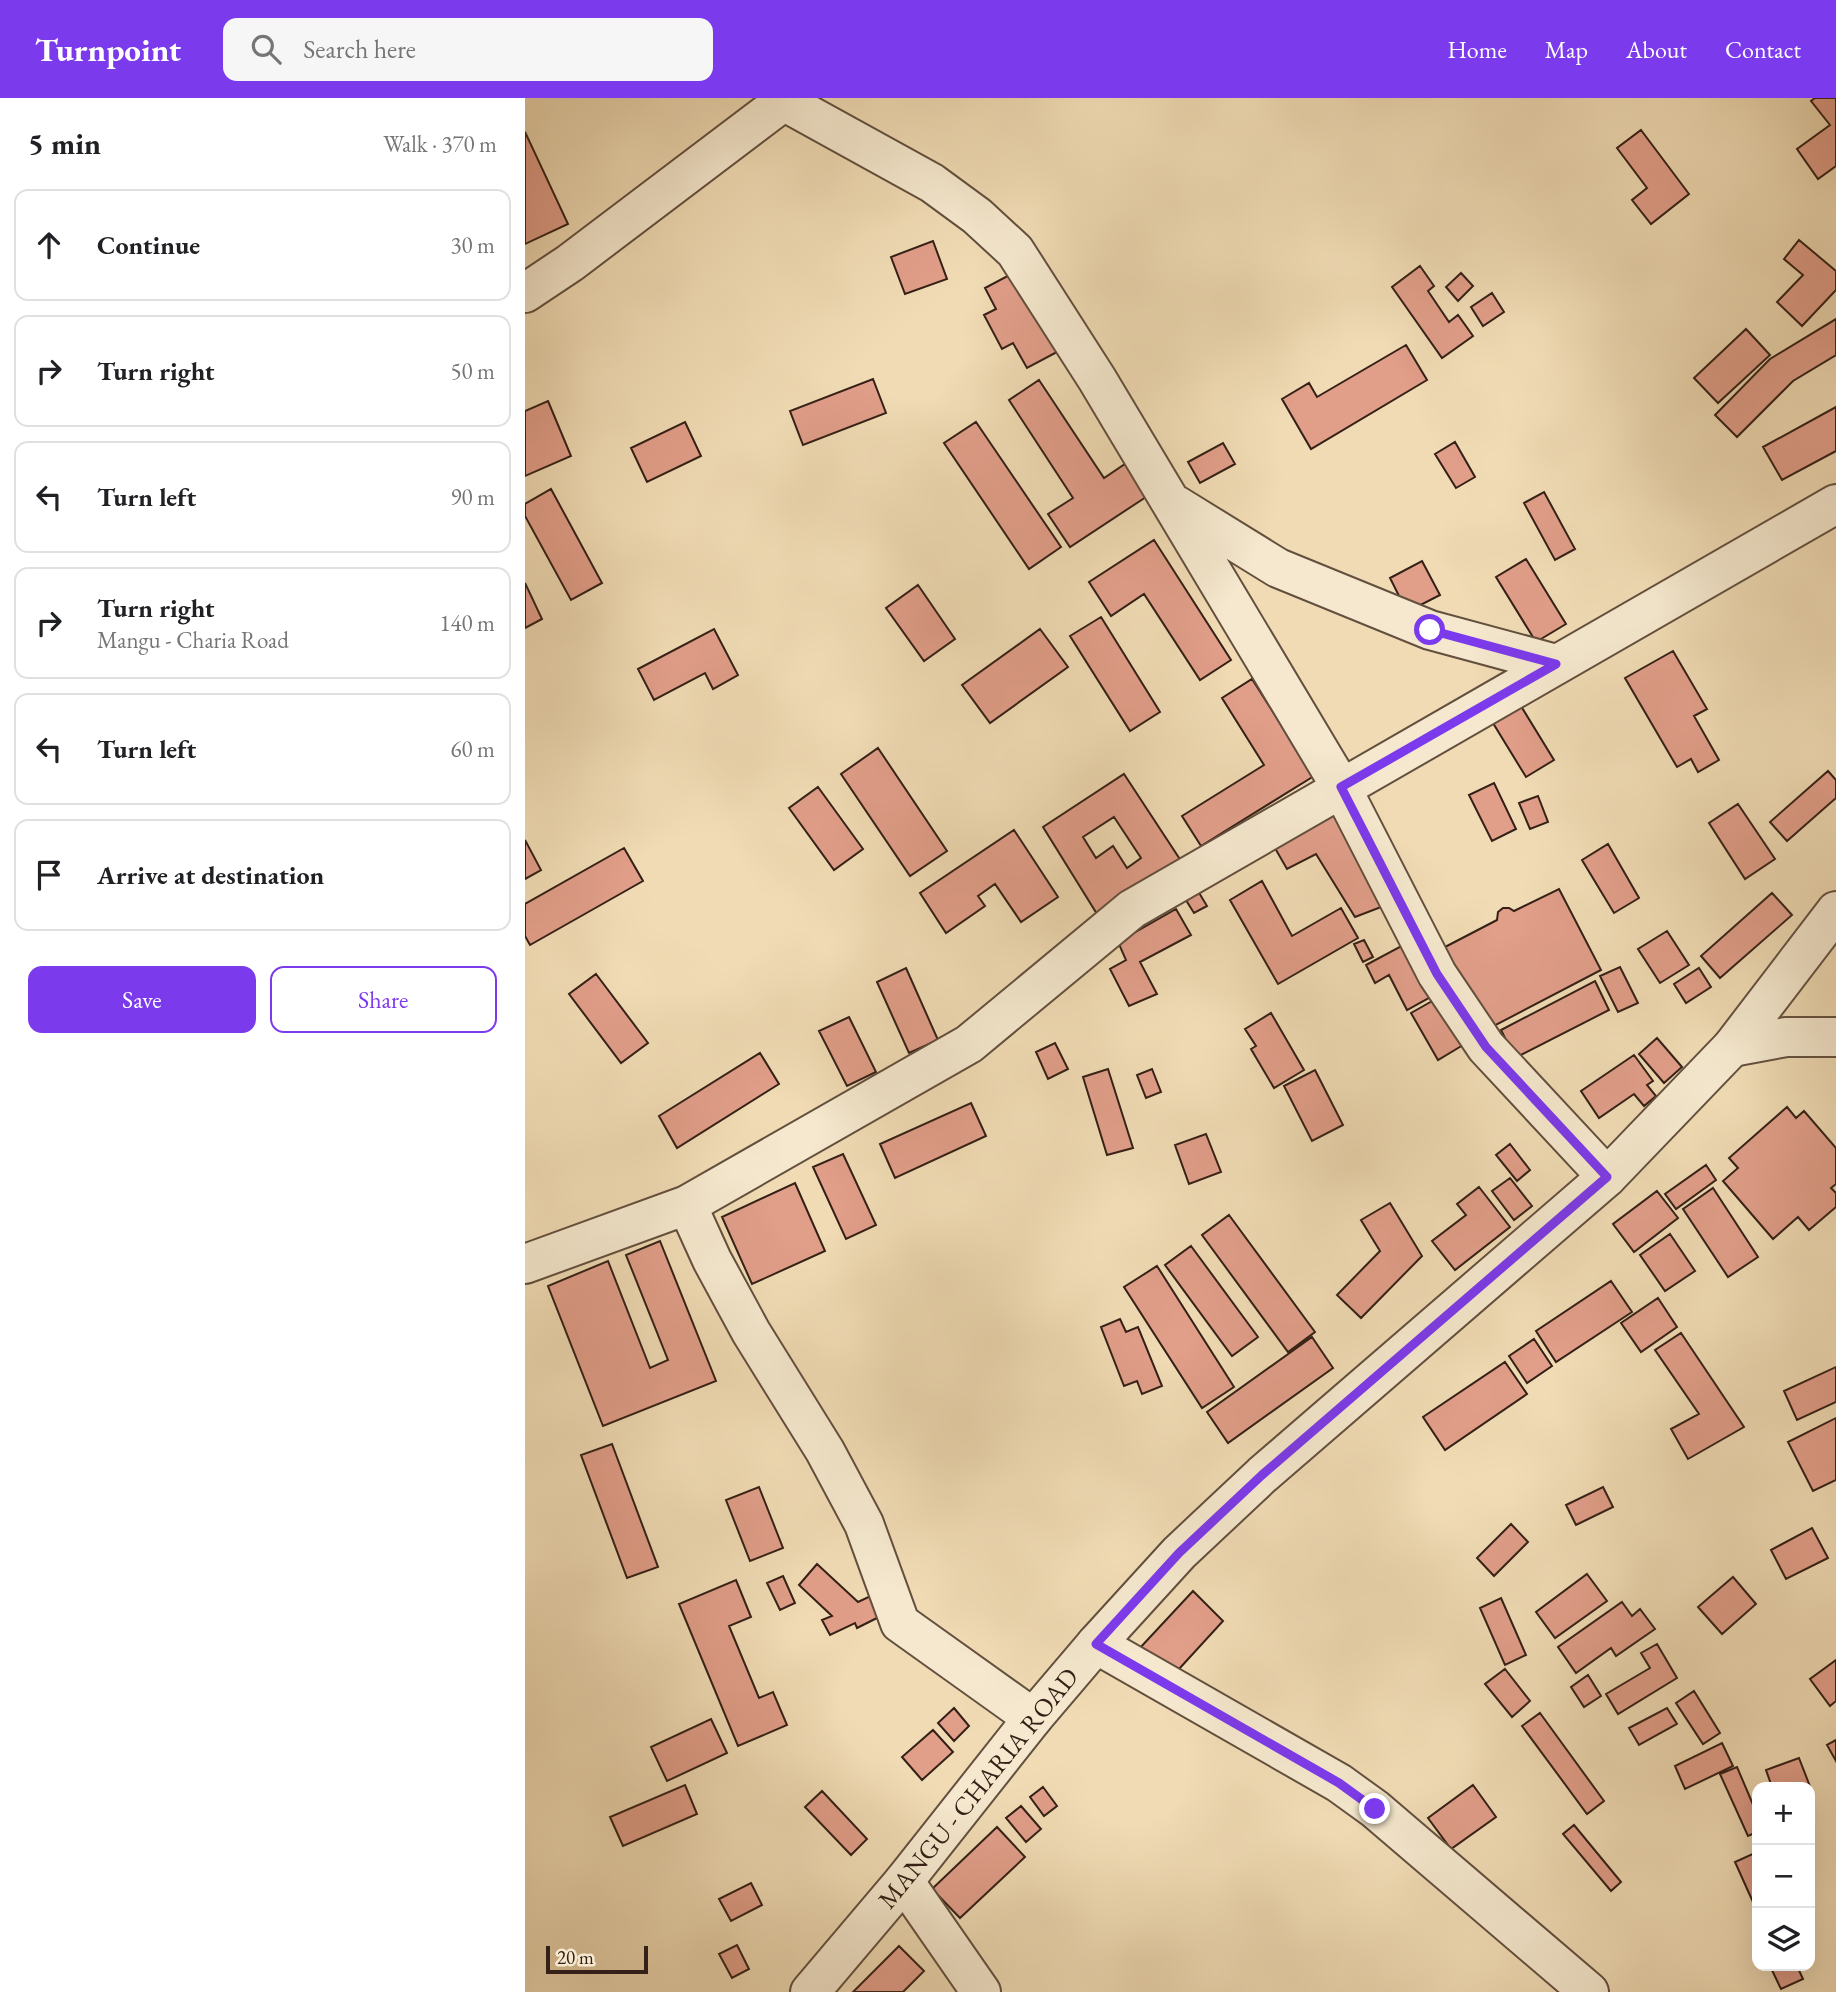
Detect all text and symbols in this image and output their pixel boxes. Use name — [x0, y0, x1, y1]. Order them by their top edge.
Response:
search box — [223, 18, 713, 81]
text: Turnpoint — [35, 28, 181, 71]
icon: search — [247, 30, 285, 68]
text: Search here — [303, 32, 416, 66]
text: Home — [1447, 34, 1507, 65]
text: Map — [1545, 34, 1588, 65]
text: About — [1626, 34, 1687, 65]
text: Contact — [1725, 34, 1801, 65]
text: 5 min — [28, 124, 101, 163]
text: Walk · 370 m — [383, 129, 497, 159]
icon: ahead — [30, 226, 68, 264]
text: Continue — [97, 228, 200, 262]
text: 30 m — [450, 230, 495, 260]
icon: right — [30, 352, 68, 390]
text: Turn right — [97, 354, 215, 388]
text: 50 m — [450, 356, 495, 386]
icon: left — [30, 478, 68, 516]
text: Turn left — [97, 480, 196, 514]
text: 90 m — [450, 482, 495, 512]
text: Turn right — [97, 591, 215, 625]
icon: right — [30, 604, 68, 642]
text: 140 m — [439, 608, 495, 638]
route start — [1414, 614, 1445, 645]
text: Mangu - Charia Road — [97, 625, 289, 655]
icon: left — [30, 730, 68, 768]
text: Turn left — [97, 732, 196, 766]
text: 60 m — [450, 734, 495, 764]
icon: arrive — [30, 856, 68, 894]
text: Arrive at destination — [97, 858, 324, 892]
button: Save — [28, 966, 256, 1033]
button: Share — [270, 966, 497, 1033]
street label: MANGU - CHARIA ROAD — [870, 1660, 1086, 1916]
map controls — [1752, 1782, 1815, 1971]
button: + — [1752, 1782, 1815, 1845]
route end — [1359, 1793, 1390, 1824]
button: − — [1752, 1845, 1815, 1908]
button: layers — [1752, 1908, 1815, 1971]
scale bar — [546, 1943, 647, 1975]
text: 20 m — [557, 1945, 594, 1970]

